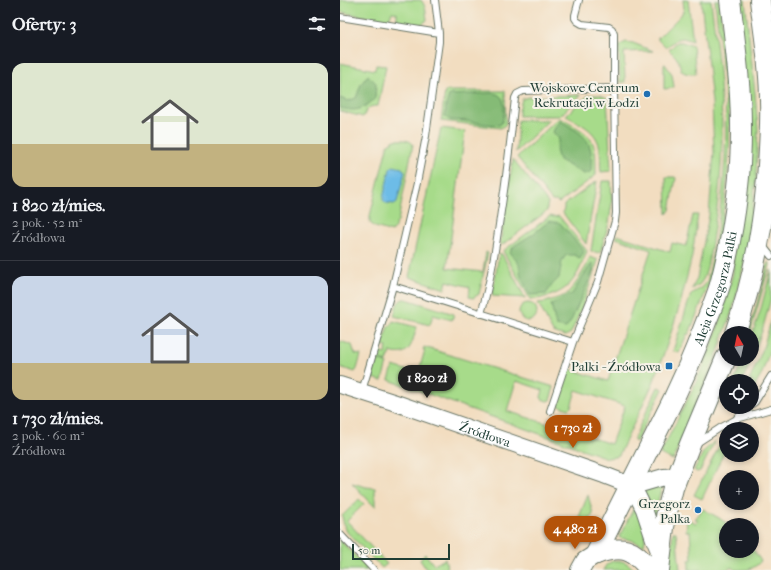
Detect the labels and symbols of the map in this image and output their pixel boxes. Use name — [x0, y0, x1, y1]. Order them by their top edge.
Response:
place label: Wojskowe Centrum Rekrutacji w Łodzi — [529, 80, 639, 110]
marker: Wojskowe Centrum Rekrutacji w Łodzi — [642, 89, 652, 99]
street label: Aleja Grzegorza Palki — [690, 230, 739, 348]
north arrow — [719, 326, 759, 366]
place label: Palki - Źródłowa — [571, 359, 662, 374]
marker: Palki - Źródłowa — [664, 361, 674, 371]
pin: 1 820 zł — [386, 365, 468, 399]
pin: 1 730 zł — [532, 415, 614, 449]
street label: Źródłowa — [457, 418, 514, 450]
place label: Grzegorz Palka — [638, 496, 691, 526]
marker: Grzegorz Palka — [693, 505, 703, 515]
pin: 4 480 zł — [534, 516, 616, 550]
scale bar — [352, 542, 450, 561]

